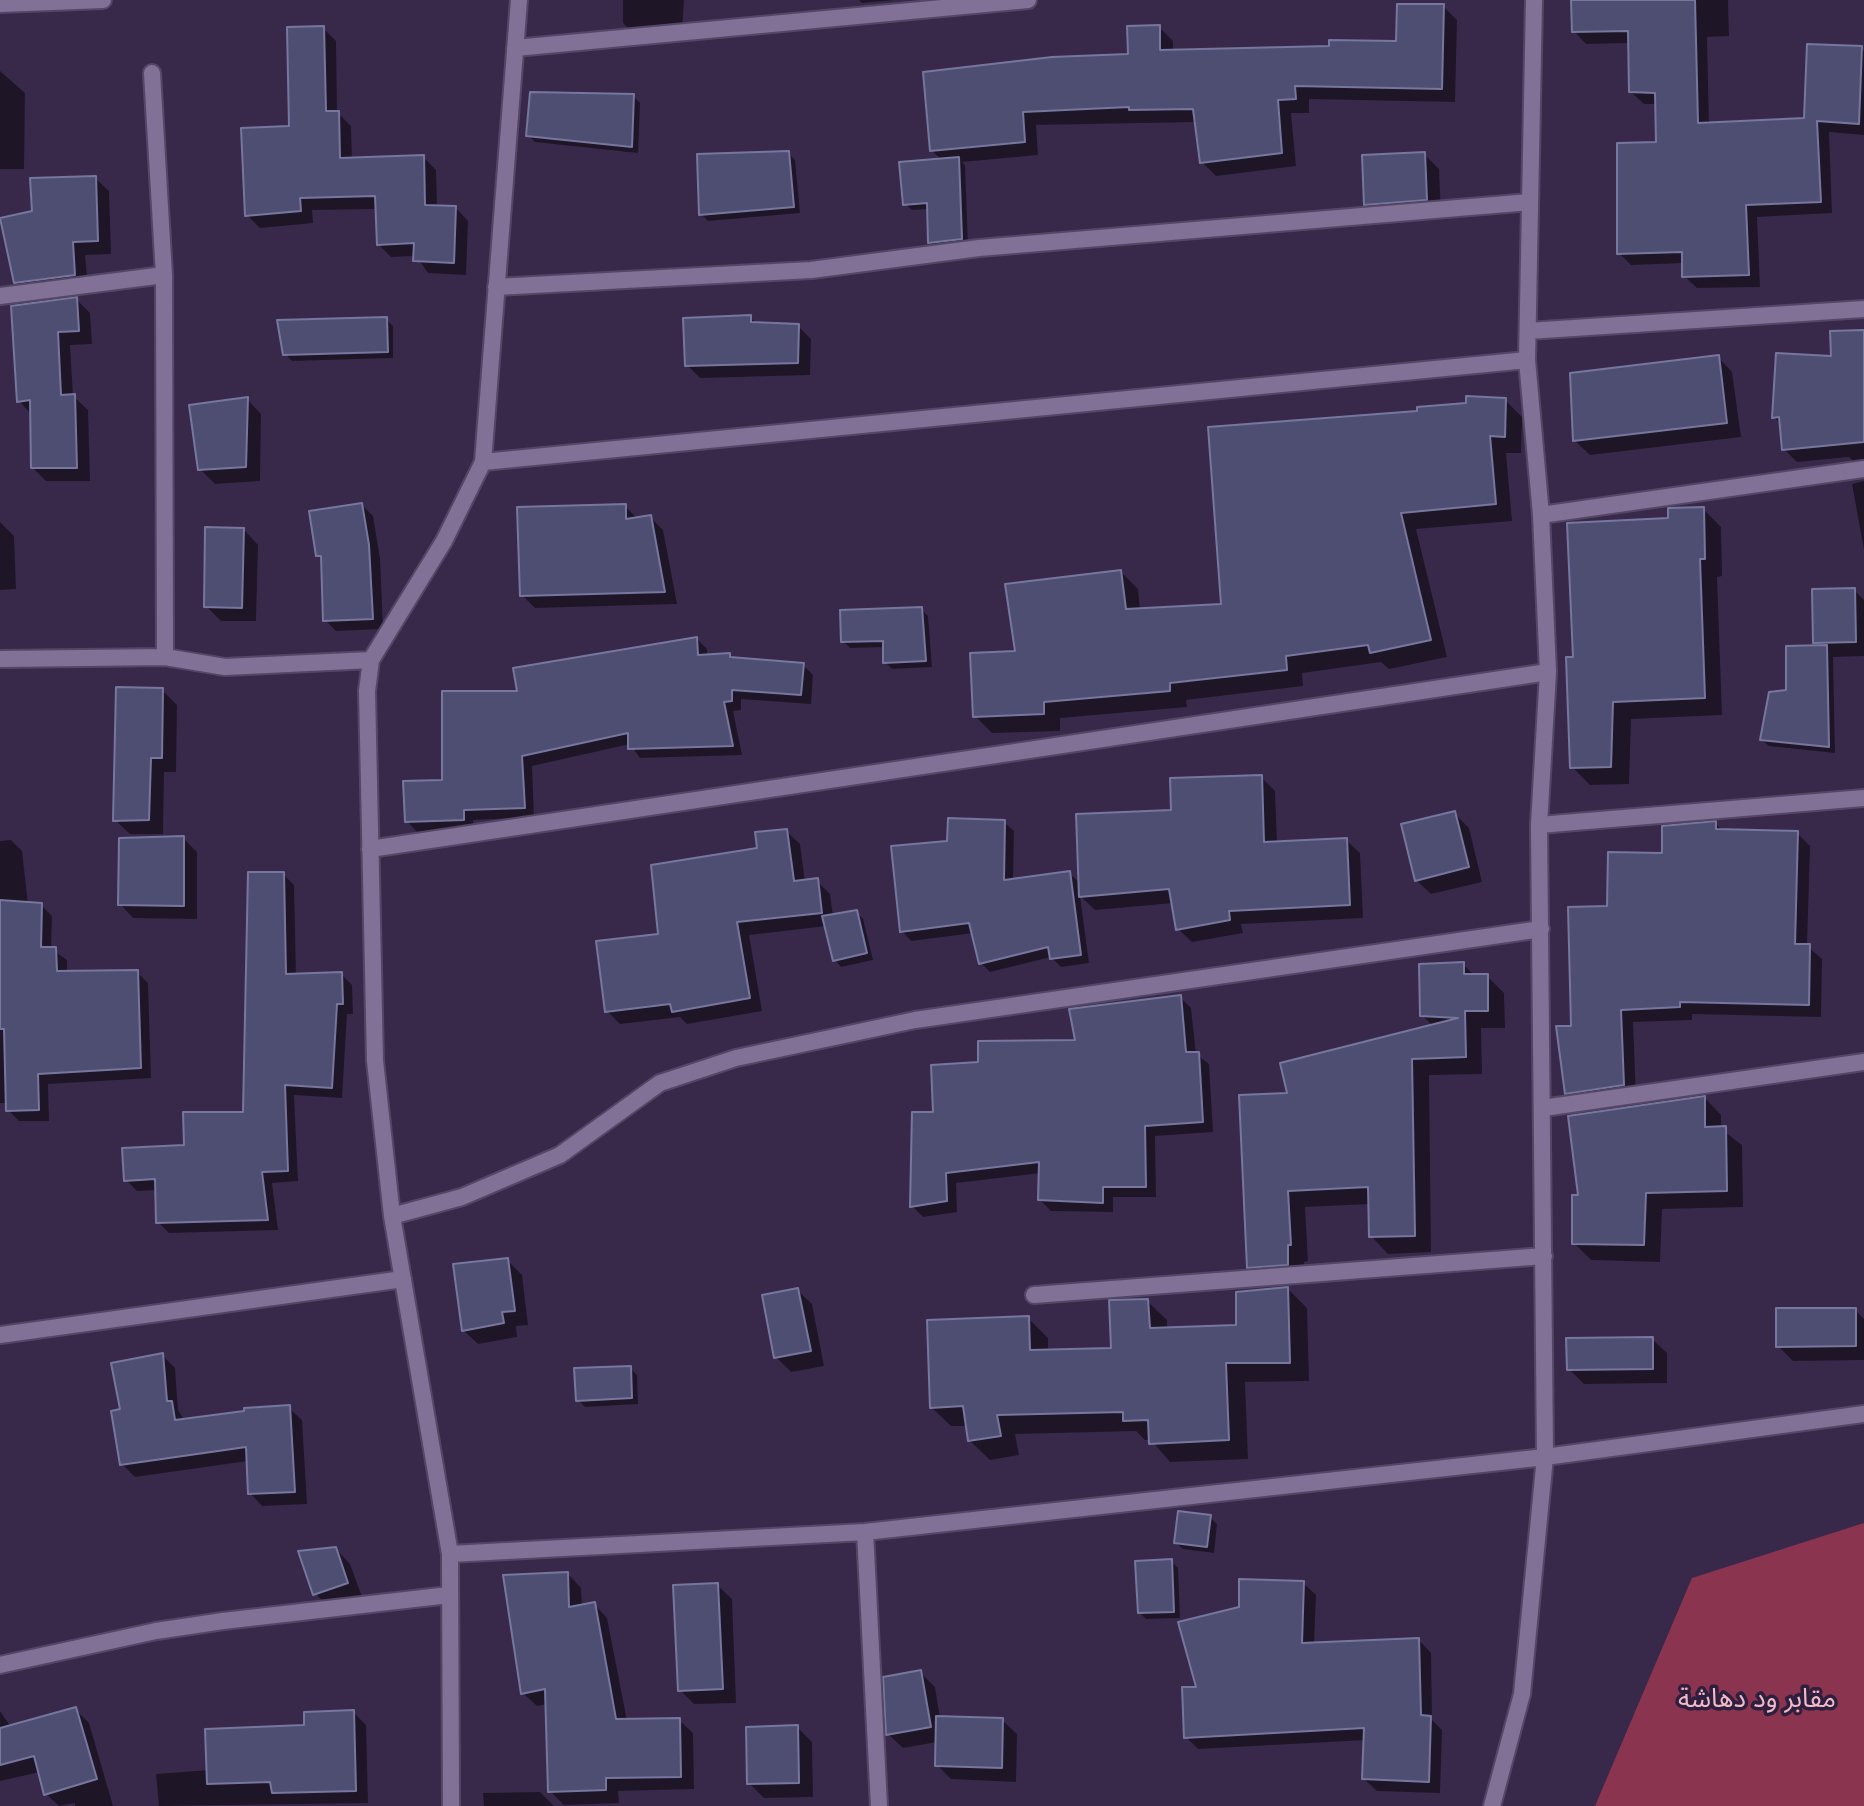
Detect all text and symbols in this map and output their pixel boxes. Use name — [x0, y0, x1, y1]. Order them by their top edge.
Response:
park label: مقابر ود دهاشة — [1678, 1683, 1836, 1715]

